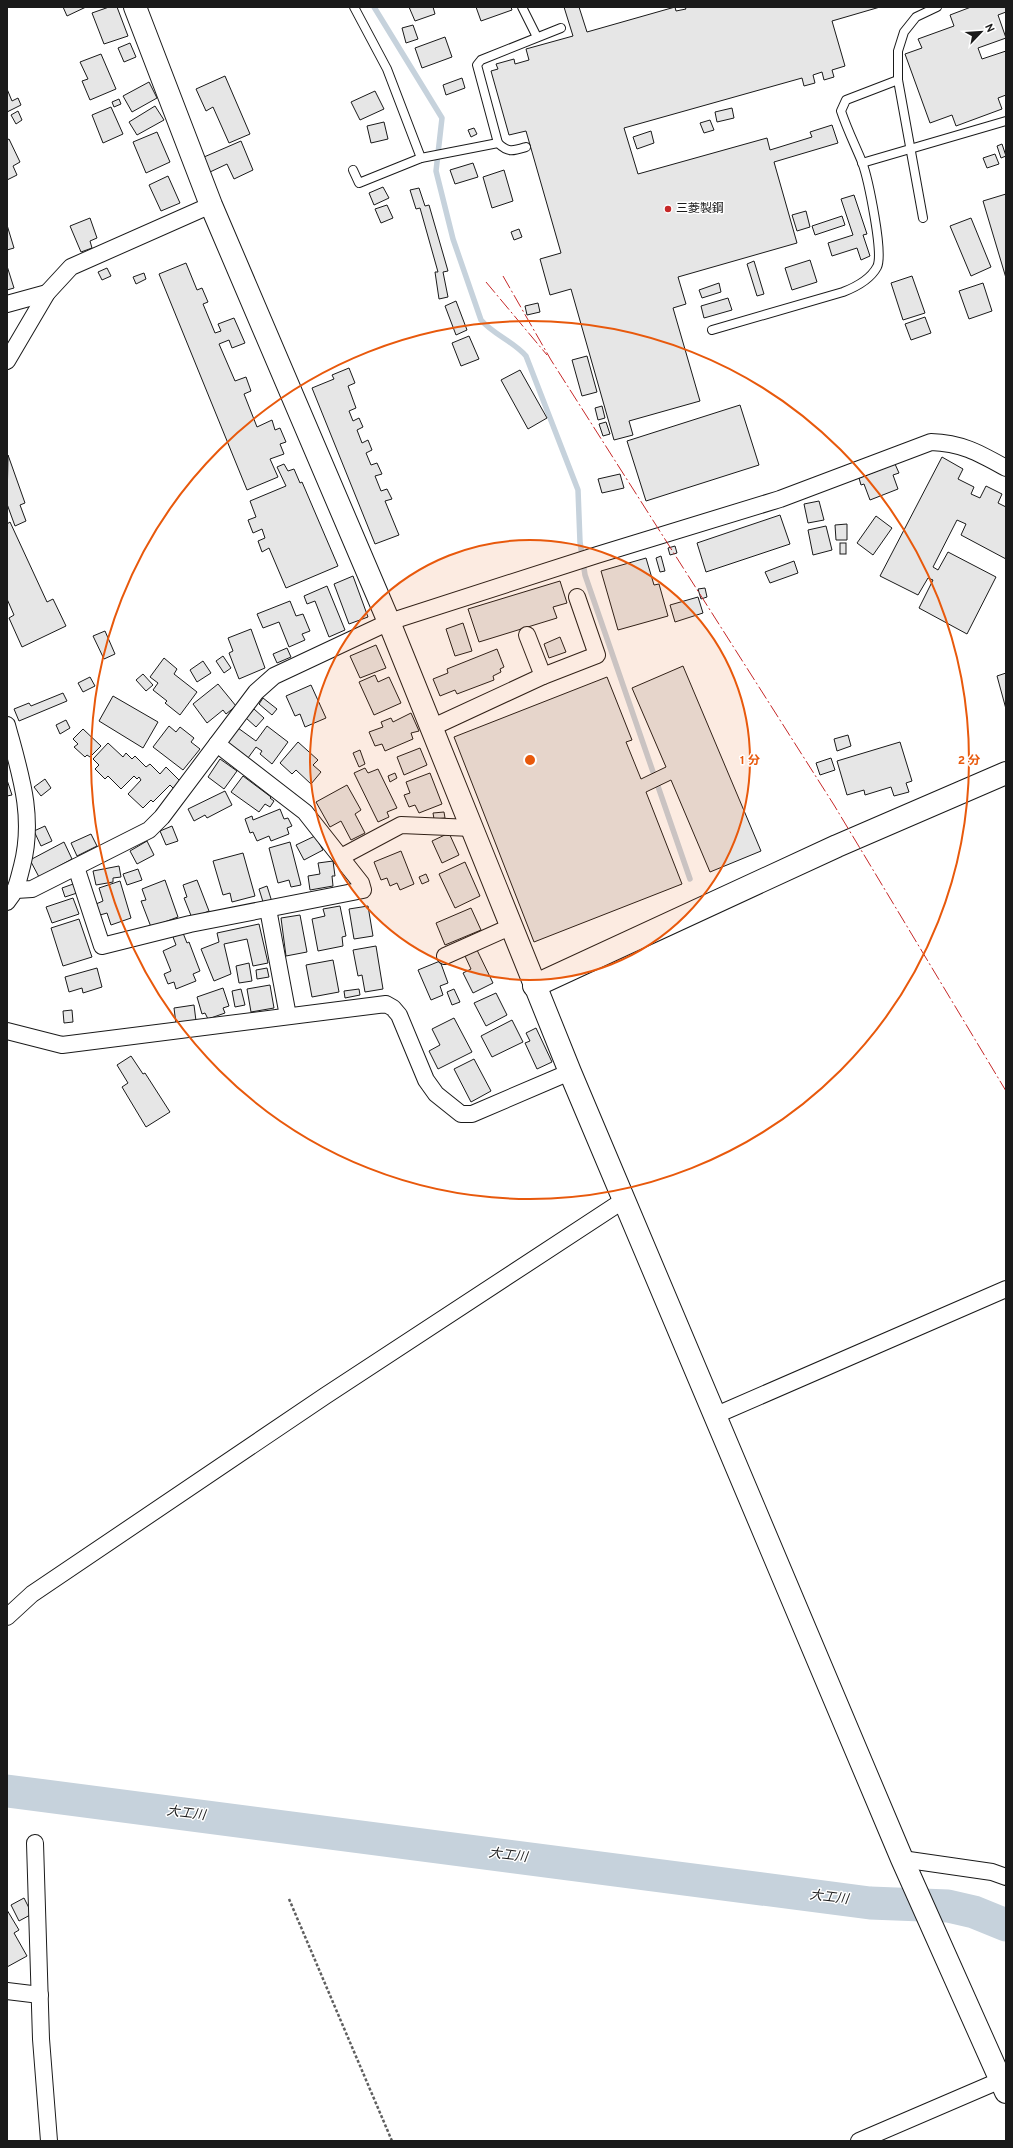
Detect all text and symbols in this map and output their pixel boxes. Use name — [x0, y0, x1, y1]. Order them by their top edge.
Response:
north arrow — [961, 12, 1001, 52]
text: N — [981, 22, 997, 35]
place label: 三菱製鋼 — [676, 201, 724, 217]
marker: 三菱製鋼 — [663, 204, 673, 214]
centre of rings — [523, 753, 537, 767]
text: 1 分 — [740, 753, 760, 769]
text: 2 分 — [958, 753, 980, 769]
water label: 大工川 — [166, 1804, 208, 1825]
water label: 大工川 — [488, 1846, 530, 1867]
water label: 大工川 — [809, 1888, 851, 1909]

